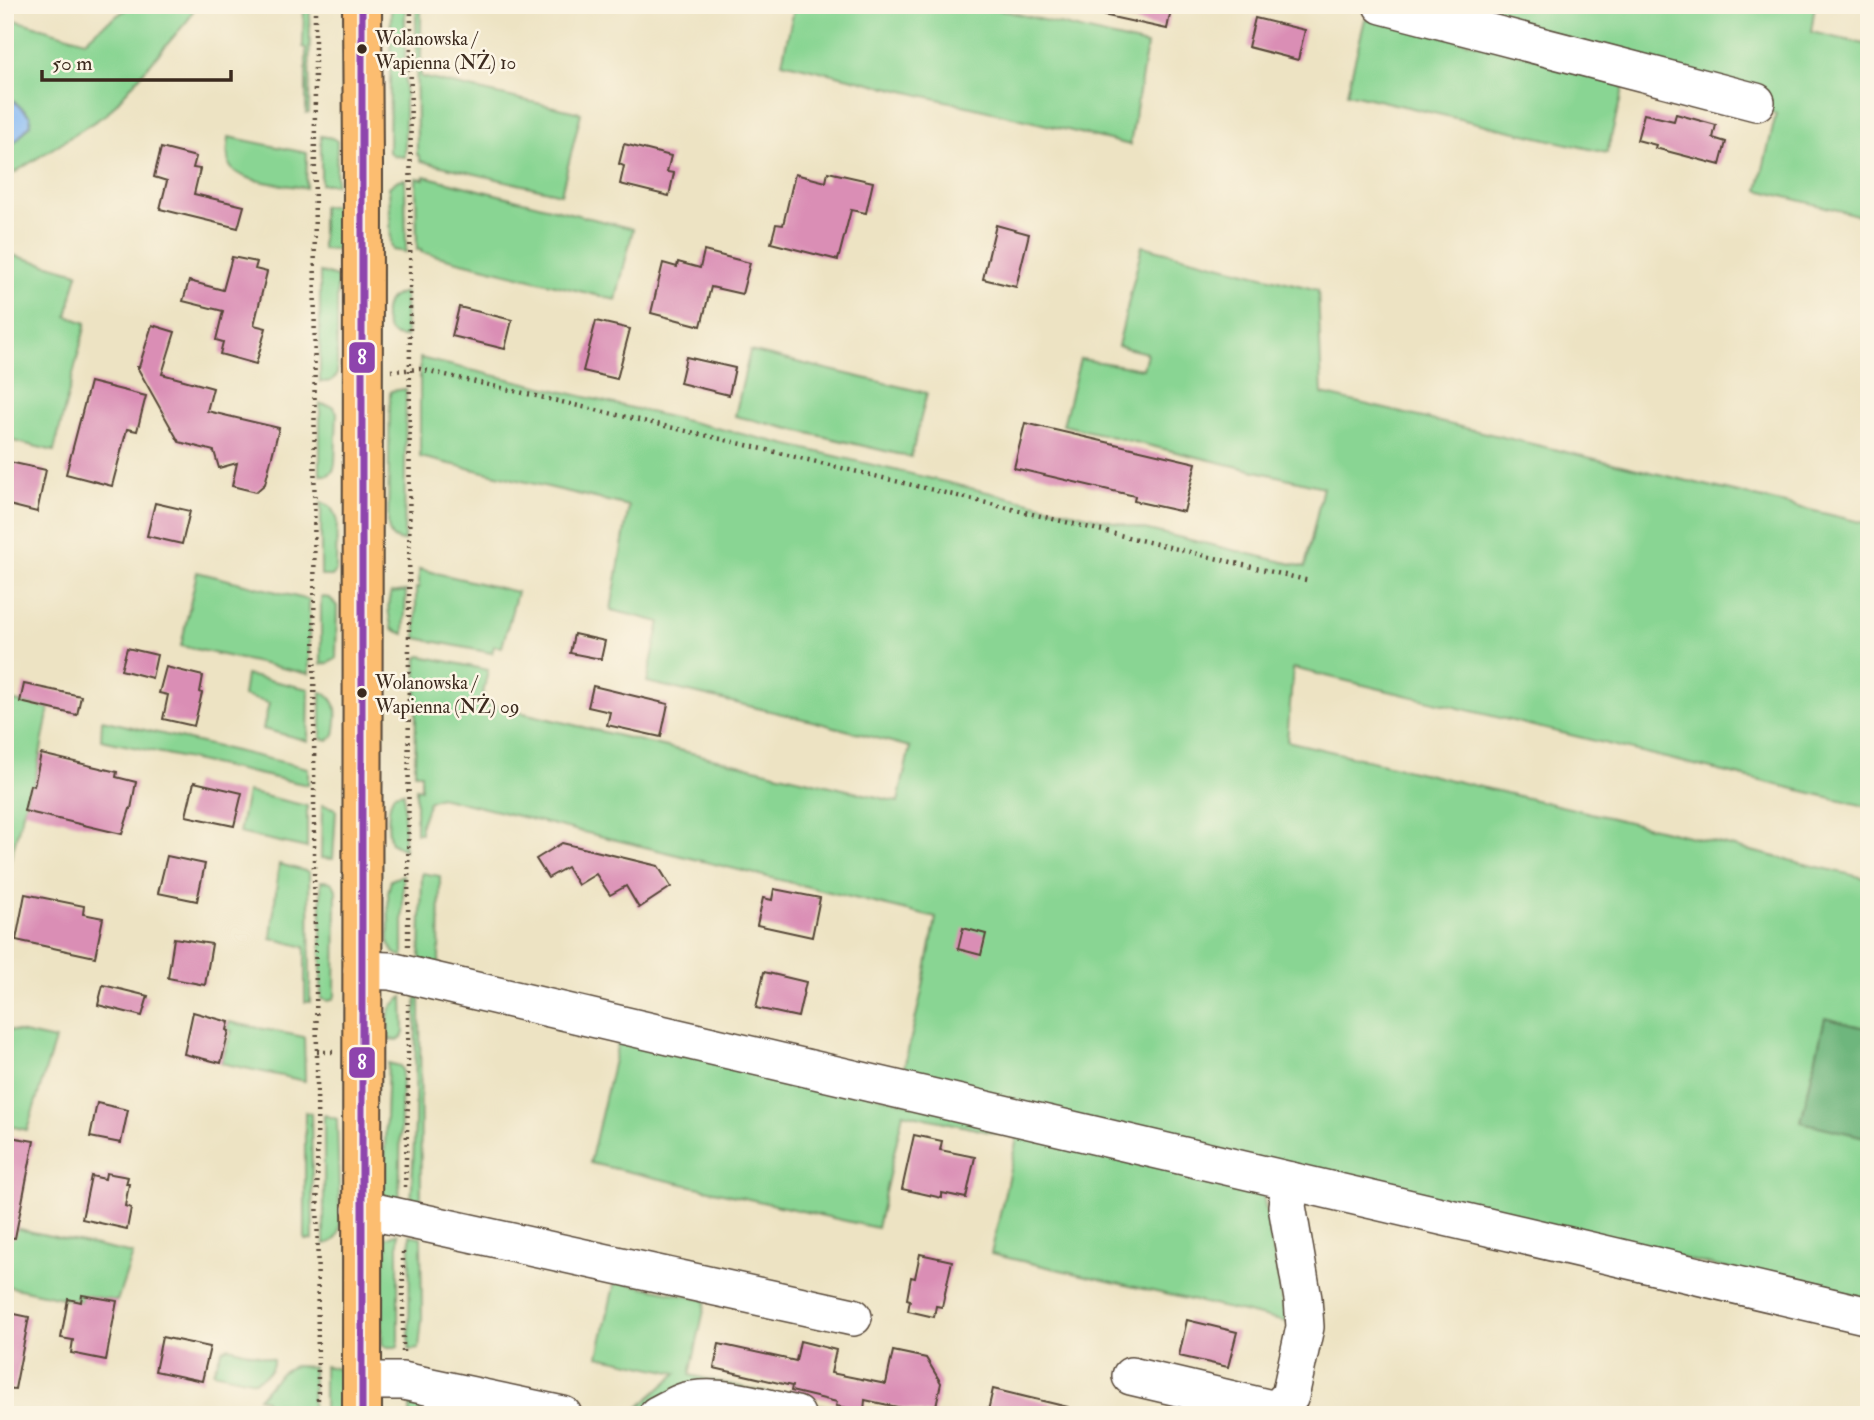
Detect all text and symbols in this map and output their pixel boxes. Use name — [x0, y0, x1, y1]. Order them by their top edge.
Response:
place label: Wolanowska / Wapienna (NŻ) 10 — [374, 27, 516, 76]
scale bar — [42, 38, 231, 82]
marker: Wolanowska / Wapienna (NŻ) 10 — [355, 42, 369, 56]
text: 50 m — [52, 50, 93, 77]
line badge: 8 — [348, 341, 376, 374]
text: 8 — [358, 346, 367, 370]
place label: Wolanowska / Wapienna (NŻ) 09 — [374, 671, 519, 720]
marker: Wolanowska / Wapienna (NŻ) 09 — [355, 686, 369, 700]
line badge: 8 — [348, 1046, 376, 1079]
text: 8 — [358, 1051, 367, 1075]

